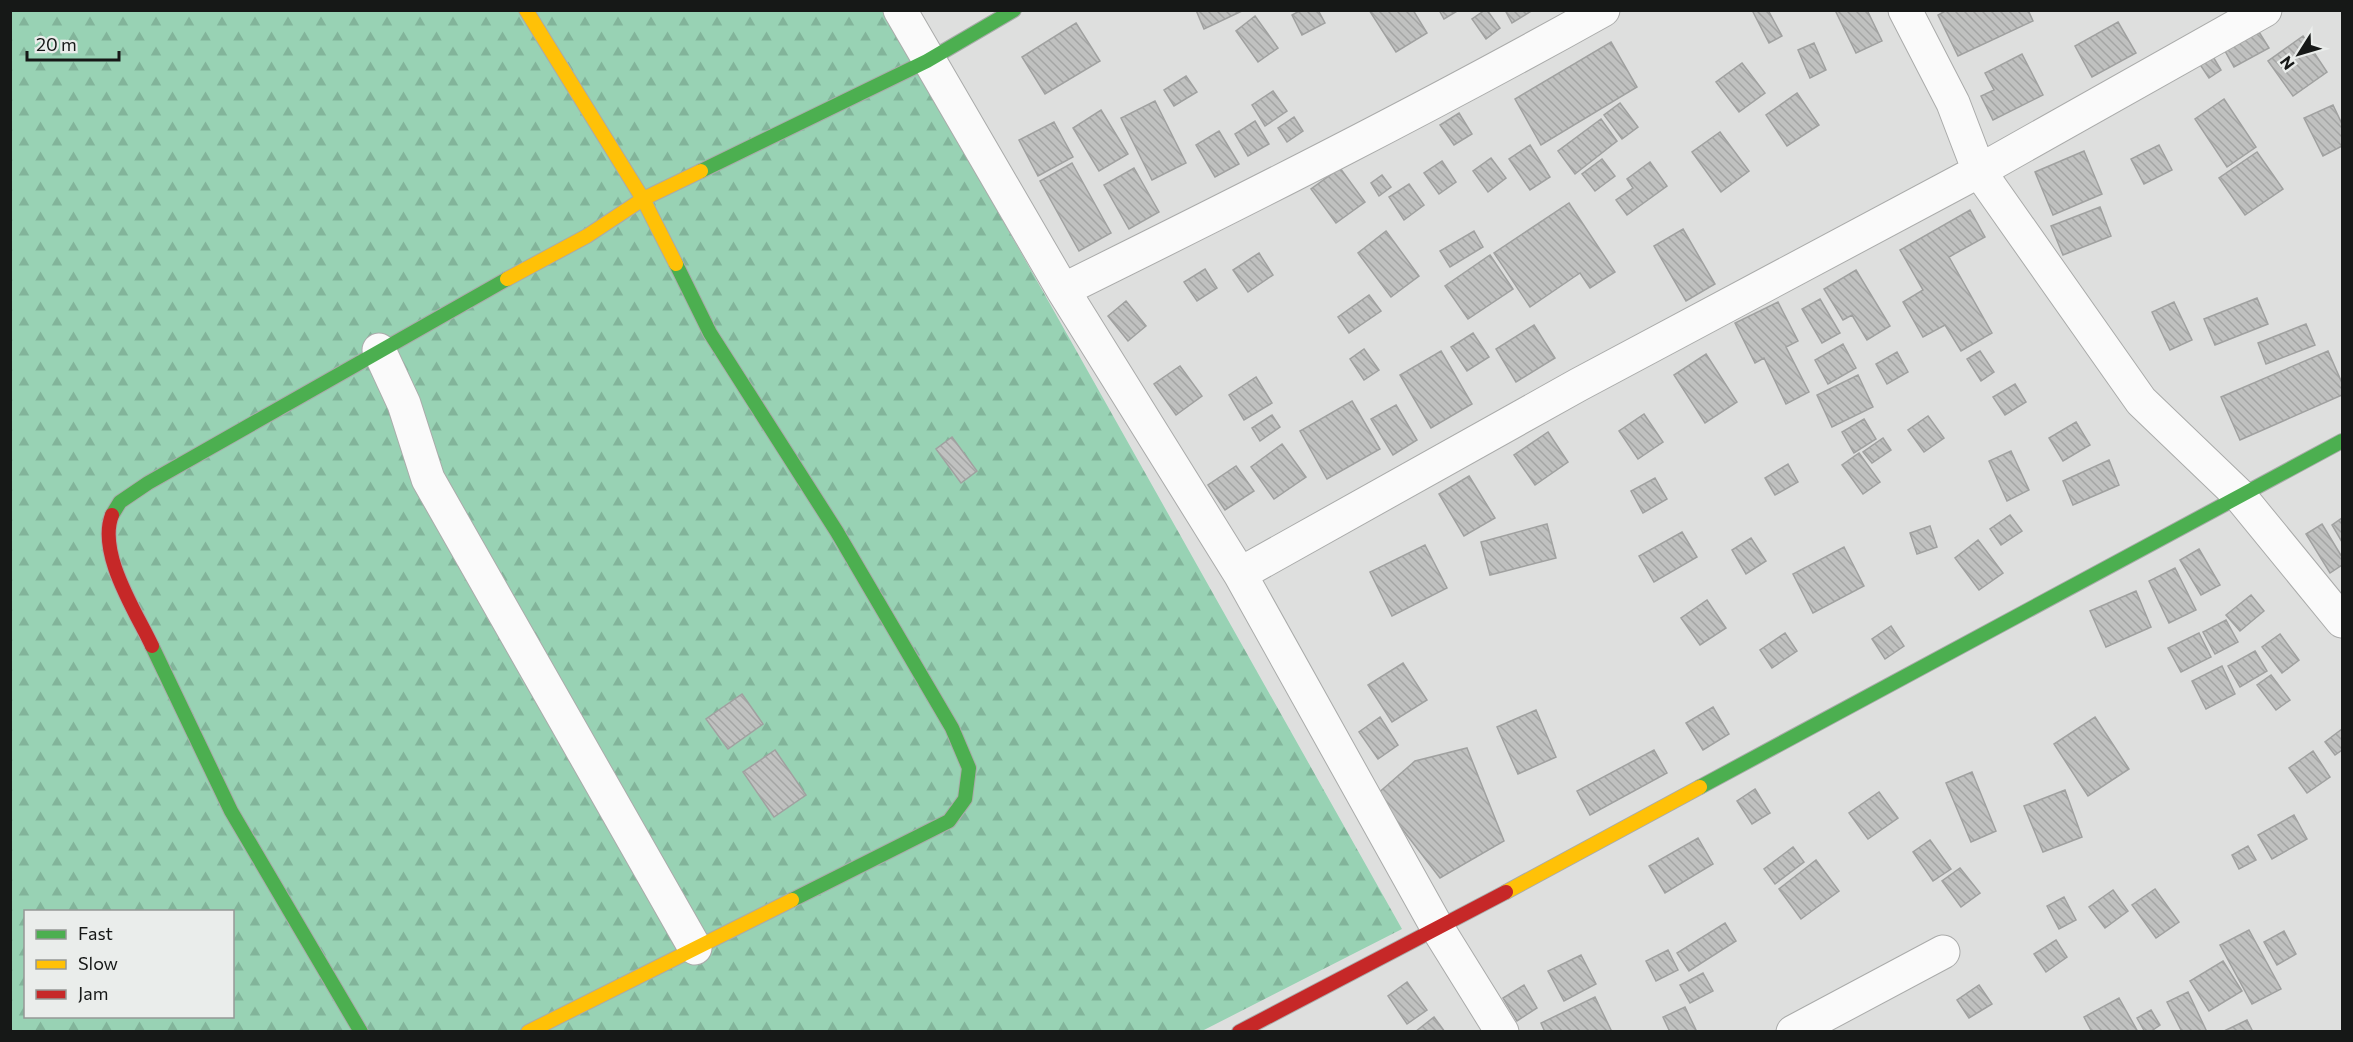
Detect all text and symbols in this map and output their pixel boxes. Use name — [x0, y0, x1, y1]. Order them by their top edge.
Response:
scale bar — [27, 24, 118, 62]
north arrow — [2269, 24, 2329, 84]
text: 20 m — [36, 33, 77, 55]
text: N — [2275, 53, 2298, 74]
legend — [24, 910, 234, 1018]
text: Fast — [78, 922, 113, 944]
text: Slow — [78, 952, 118, 974]
text: Jam — [78, 982, 108, 1004]

